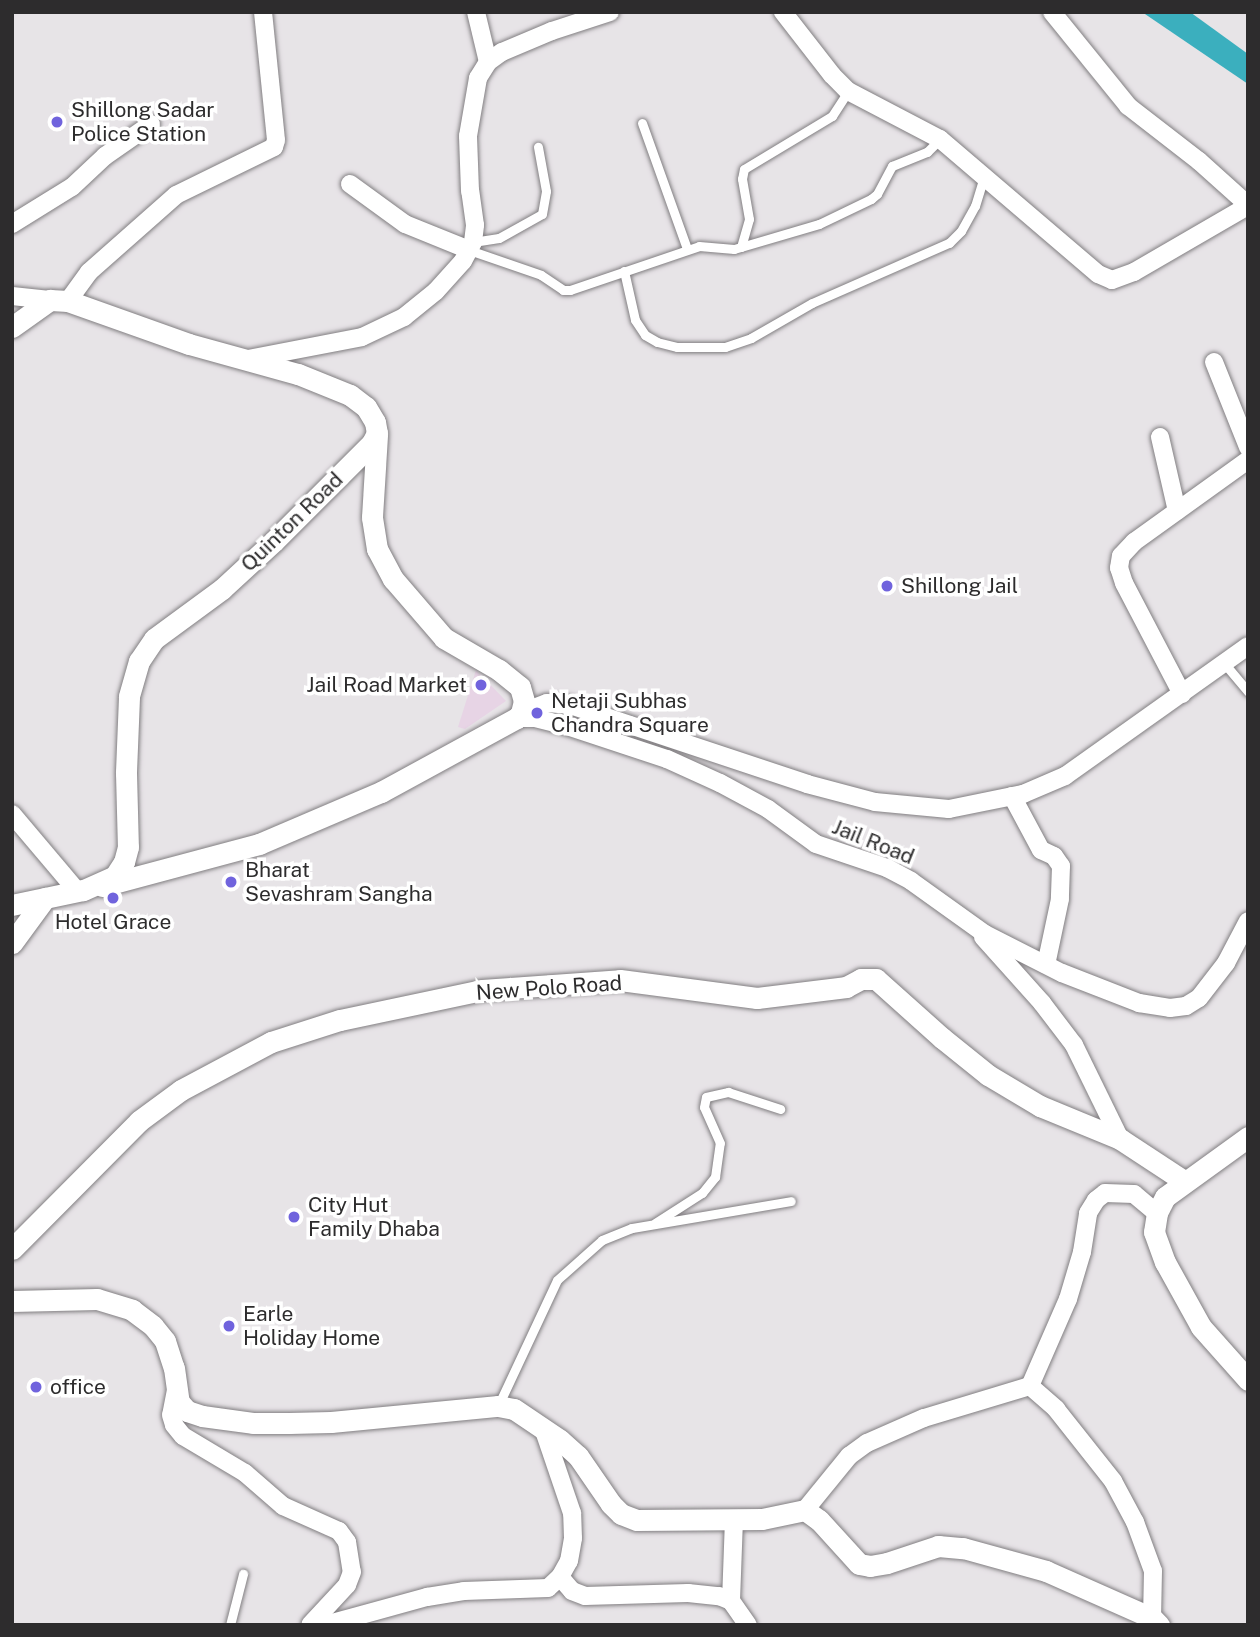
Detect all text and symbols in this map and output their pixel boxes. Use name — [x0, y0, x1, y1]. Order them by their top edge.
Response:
place label: Shillong Sadar Police Station — [71, 97, 215, 147]
marker: Shillong Sadar Police Station — [49, 114, 65, 130]
street label: Quinton Road — [236, 467, 348, 577]
place label: Shillong Jail — [901, 573, 1018, 599]
marker: Shillong Jail — [879, 578, 895, 594]
place label: Jail Road Market — [306, 672, 467, 698]
marker: Jail Road Market — [473, 677, 489, 693]
place label: Netaji Subhas Chandra Square — [551, 688, 709, 738]
marker: Netaji Subhas Chandra Square — [529, 705, 545, 721]
street label: Jail Road — [828, 814, 918, 870]
place label: Bharat Sevashram Sangha — [245, 857, 433, 907]
marker: Bharat Sevashram Sangha — [223, 874, 239, 890]
marker: Hotel Grace — [105, 890, 121, 906]
place label: Hotel Grace — [55, 909, 171, 935]
street label: New Polo Road — [475, 970, 623, 1006]
place label: City Hut Family Dhaba — [308, 1192, 440, 1242]
marker: City Hut Family Dhaba — [286, 1209, 302, 1225]
place label: Earle Holiday Home — [243, 1301, 380, 1351]
marker: Earle Holiday Home — [221, 1318, 237, 1334]
place label: office — [50, 1374, 106, 1400]
marker: office — [28, 1379, 44, 1395]

